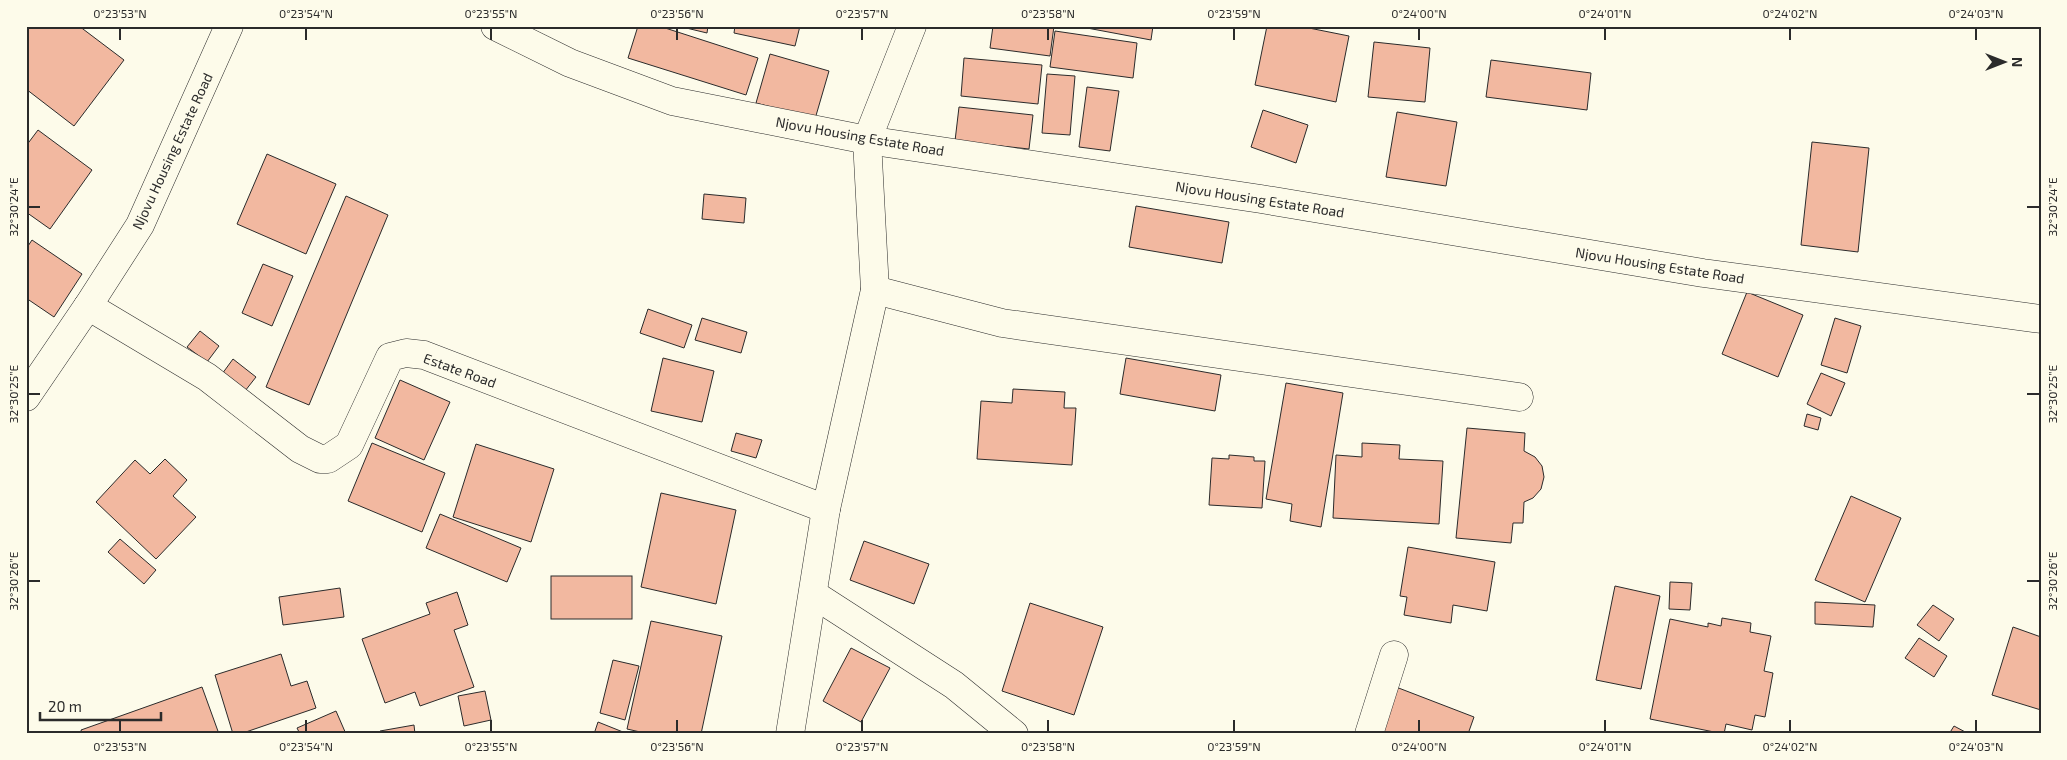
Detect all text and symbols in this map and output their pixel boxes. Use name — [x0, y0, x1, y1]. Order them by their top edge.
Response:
text: 0°23'53"N — [93, 6, 147, 20]
text: 0°23'54"N — [279, 6, 333, 20]
text: 0°23'55"N — [464, 6, 518, 20]
text: 0°23'56"N — [650, 6, 704, 20]
text: 0°23'57"N — [836, 6, 888, 20]
text: 0°23'58"N — [1021, 6, 1075, 20]
text: 0°23'59"N — [1207, 6, 1261, 20]
text: 0°24'00"N — [1391, 6, 1447, 20]
text: 0°24'01"N — [1579, 6, 1631, 20]
text: 0°24'02"N — [1763, 6, 1817, 20]
text: 0°24'03"N — [1949, 6, 2003, 20]
north arrow — [1980, 38, 2030, 88]
text: N — [2009, 57, 2026, 67]
street label: Njovu Housing Estate Road — [128, 70, 216, 232]
street label: Njovu Housing Estate Road — [774, 113, 946, 159]
text: 32°30'24"E — [6, 177, 20, 237]
street label: Njovu Housing Estate Road — [1174, 177, 1346, 221]
text: 32°30'24"E — [2045, 177, 2059, 237]
street label: Njovu Housing Estate Road — [1574, 243, 1746, 287]
street label: Estate Road — [421, 349, 499, 391]
text: 32°30'25"E — [6, 365, 20, 423]
text: 32°30'25"E — [2045, 365, 2059, 423]
text: 32°30'26"E — [6, 551, 20, 610]
text: 32°30'26"E — [2045, 551, 2059, 610]
scale bar — [40, 690, 161, 722]
text: 20 m — [48, 697, 82, 715]
text: 0°23'53"N — [93, 739, 147, 753]
text: 0°23'54"N — [279, 739, 333, 753]
text: 0°23'55"N — [464, 739, 518, 753]
text: 0°23'56"N — [650, 739, 704, 753]
text: 0°23'57"N — [836, 739, 888, 753]
text: 0°23'58"N — [1021, 739, 1075, 753]
text: 0°23'59"N — [1207, 739, 1261, 753]
text: 0°24'00"N — [1391, 739, 1447, 753]
text: 0°24'01"N — [1579, 739, 1631, 753]
text: 0°24'02"N — [1763, 739, 1817, 753]
text: 0°24'03"N — [1949, 739, 2003, 753]

